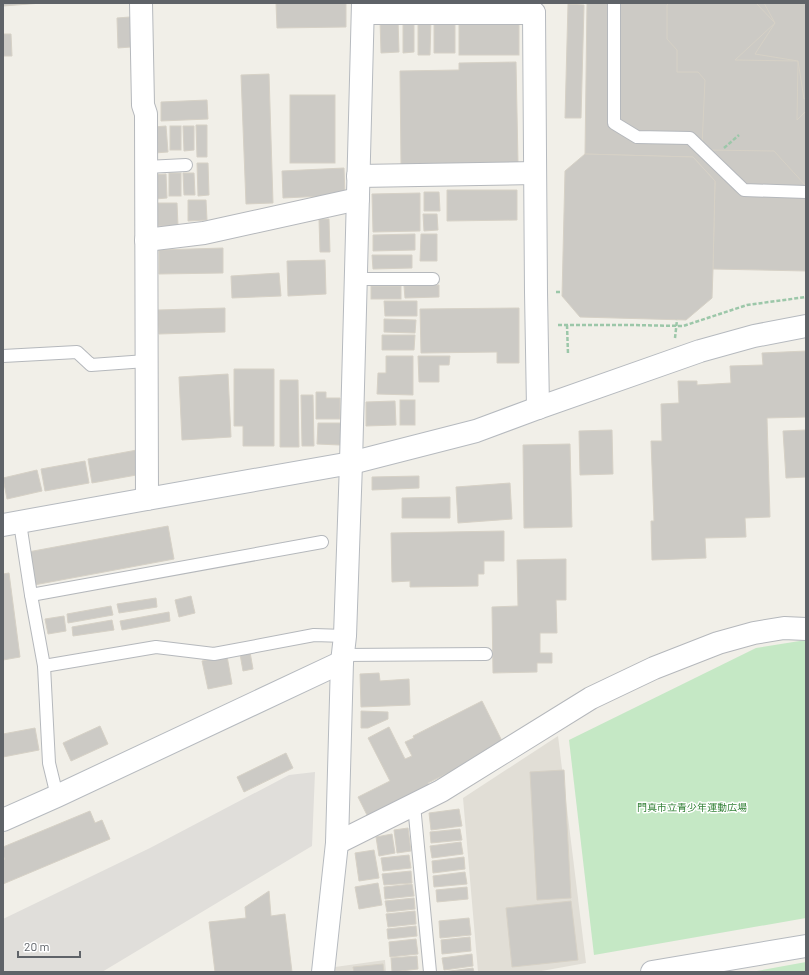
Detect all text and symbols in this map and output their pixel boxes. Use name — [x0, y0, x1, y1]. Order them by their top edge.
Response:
park label: 門真市立青少年運動広場 — [637, 801, 747, 813]
scale bar — [18, 933, 80, 959]
text: 20 m — [24, 939, 50, 953]

